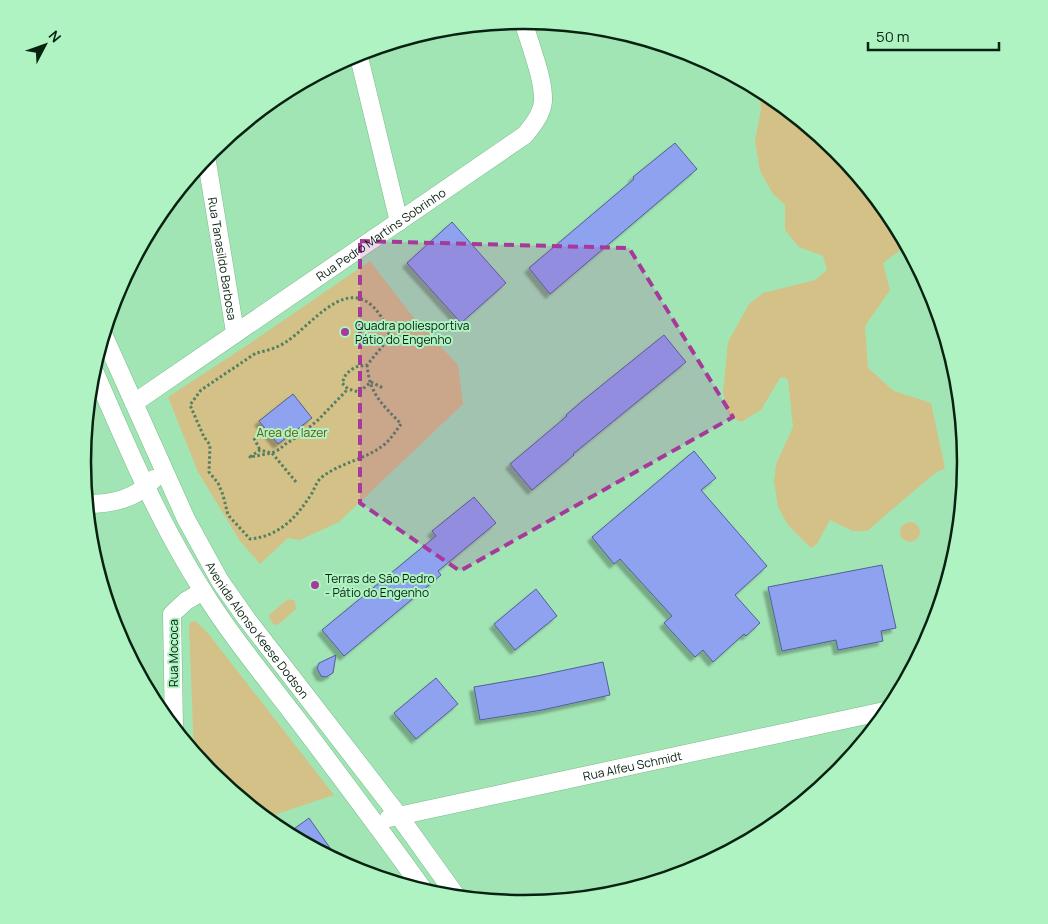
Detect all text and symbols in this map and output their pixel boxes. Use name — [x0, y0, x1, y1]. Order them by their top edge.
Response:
north arrow — [20, 20, 70, 70]
scale bar — [868, 20, 999, 52]
text: N — [45, 26, 66, 46]
text: 50 m — [876, 26, 910, 47]
street label: Rua Pedro Martins Sobrinho — [312, 184, 449, 284]
street label: Rua Tanasildo Barbosa — [204, 196, 241, 322]
place label: Quadra poliesportiva Pátio do Engenho — [355, 317, 469, 348]
marker: Quadra poliesportiva Pátio do Engenho — [339, 326, 351, 338]
park label: Area de lazer — [257, 424, 328, 441]
street label: Avenida Alonso Keese Dodson — [202, 558, 313, 702]
place label: Terras de São Pedro - Pátio do Engenho — [325, 570, 435, 601]
marker: Terras de São Pedro - Pátio do Engenho — [309, 579, 321, 591]
street label: Rua Mococa — [165, 619, 182, 687]
street label: Rua Alfeu Schmidt — [581, 746, 684, 784]

